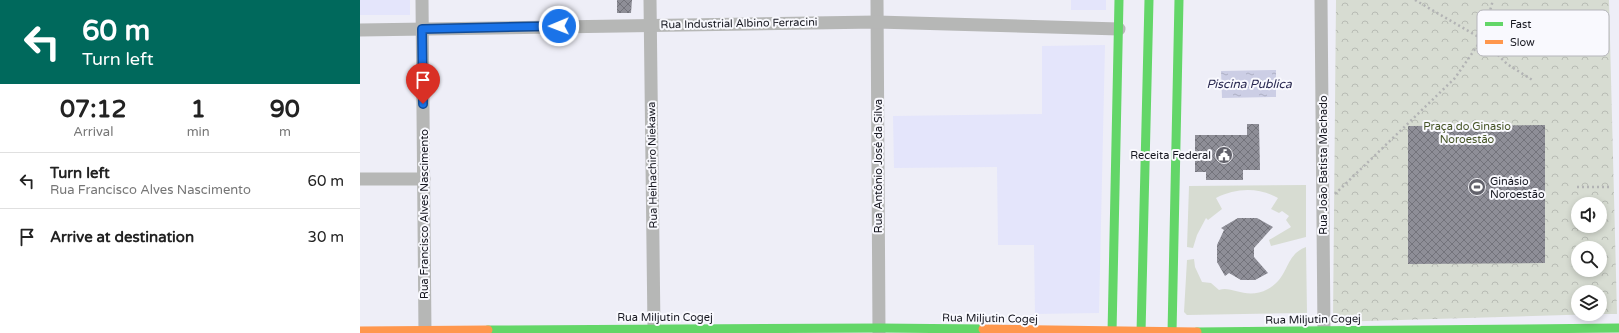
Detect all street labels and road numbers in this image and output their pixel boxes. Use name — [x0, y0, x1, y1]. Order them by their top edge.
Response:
street label: Rua Industrial Albino Ferracini — [660, 16, 818, 31]
street label: Rua João Batista Machado — [1317, 95, 1330, 235]
street label: Rua Antônio José da Silva — [872, 99, 885, 233]
street label: Rua Heihachiro Niekawa — [645, 101, 660, 229]
street label: Rua Francisco Alves Nascimento — [418, 129, 431, 299]
street label: Rua Miljutin Cogej — [617, 311, 713, 324]
street label: Rua Miljutin Cogej — [942, 311, 1038, 326]
street label: Rua Miljutin Cogej — [1265, 312, 1361, 327]

